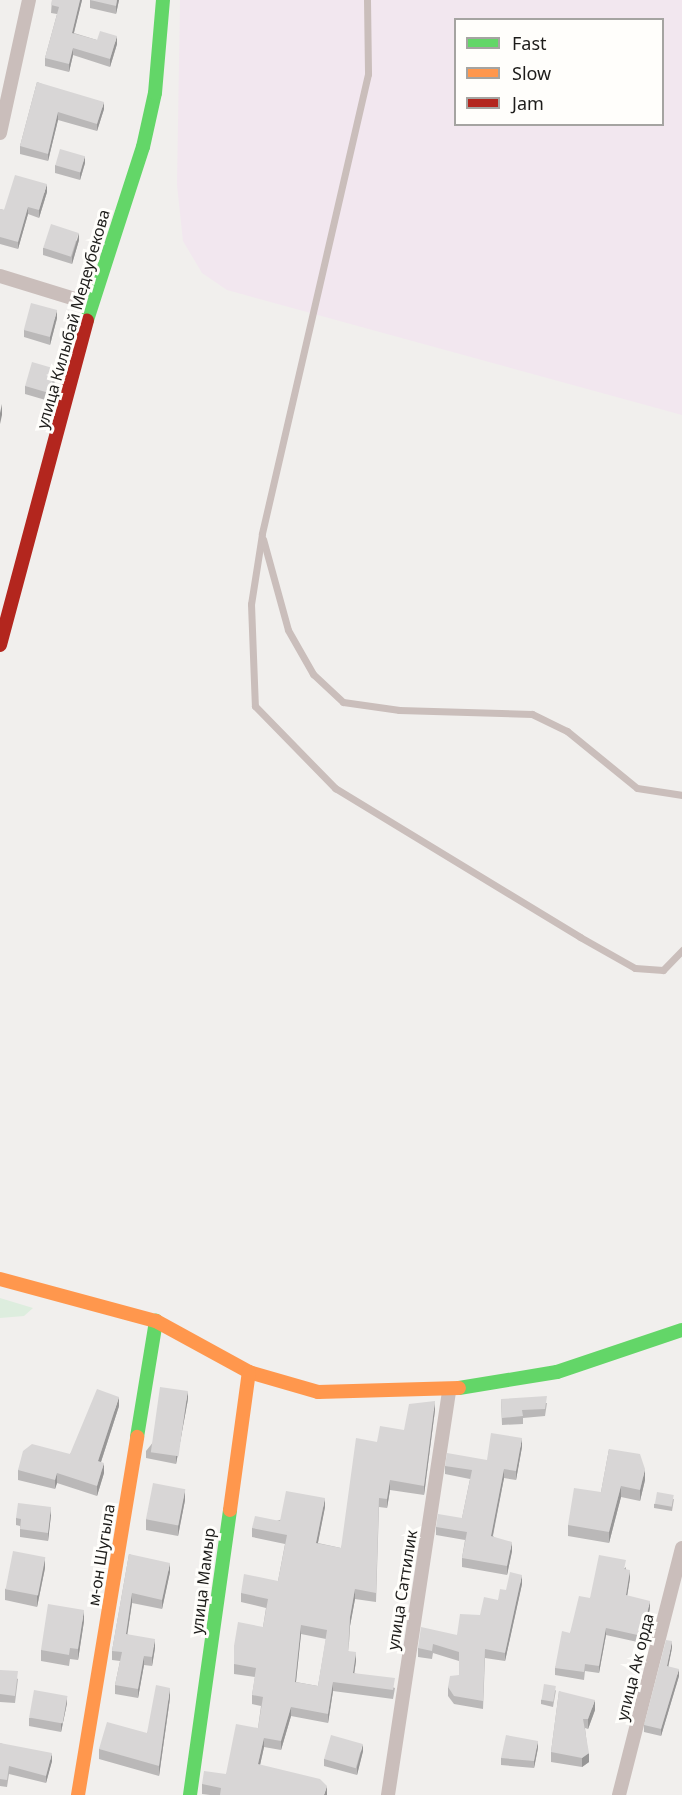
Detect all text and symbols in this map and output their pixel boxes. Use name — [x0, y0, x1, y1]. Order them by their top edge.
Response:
legend — [454, 18, 664, 126]
text: Fast — [512, 31, 547, 55]
text: Slow — [512, 61, 551, 85]
text: Jam — [512, 91, 544, 115]
street label: улица Килыбай Медеубекова — [33, 207, 113, 431]
street label: м-он Шугыла — [83, 1503, 119, 1607]
street label: улица Мамыр — [187, 1527, 219, 1635]
street label: улица Саттилик — [383, 1529, 421, 1651]
street label: улица Ак орда — [612, 1611, 658, 1723]

